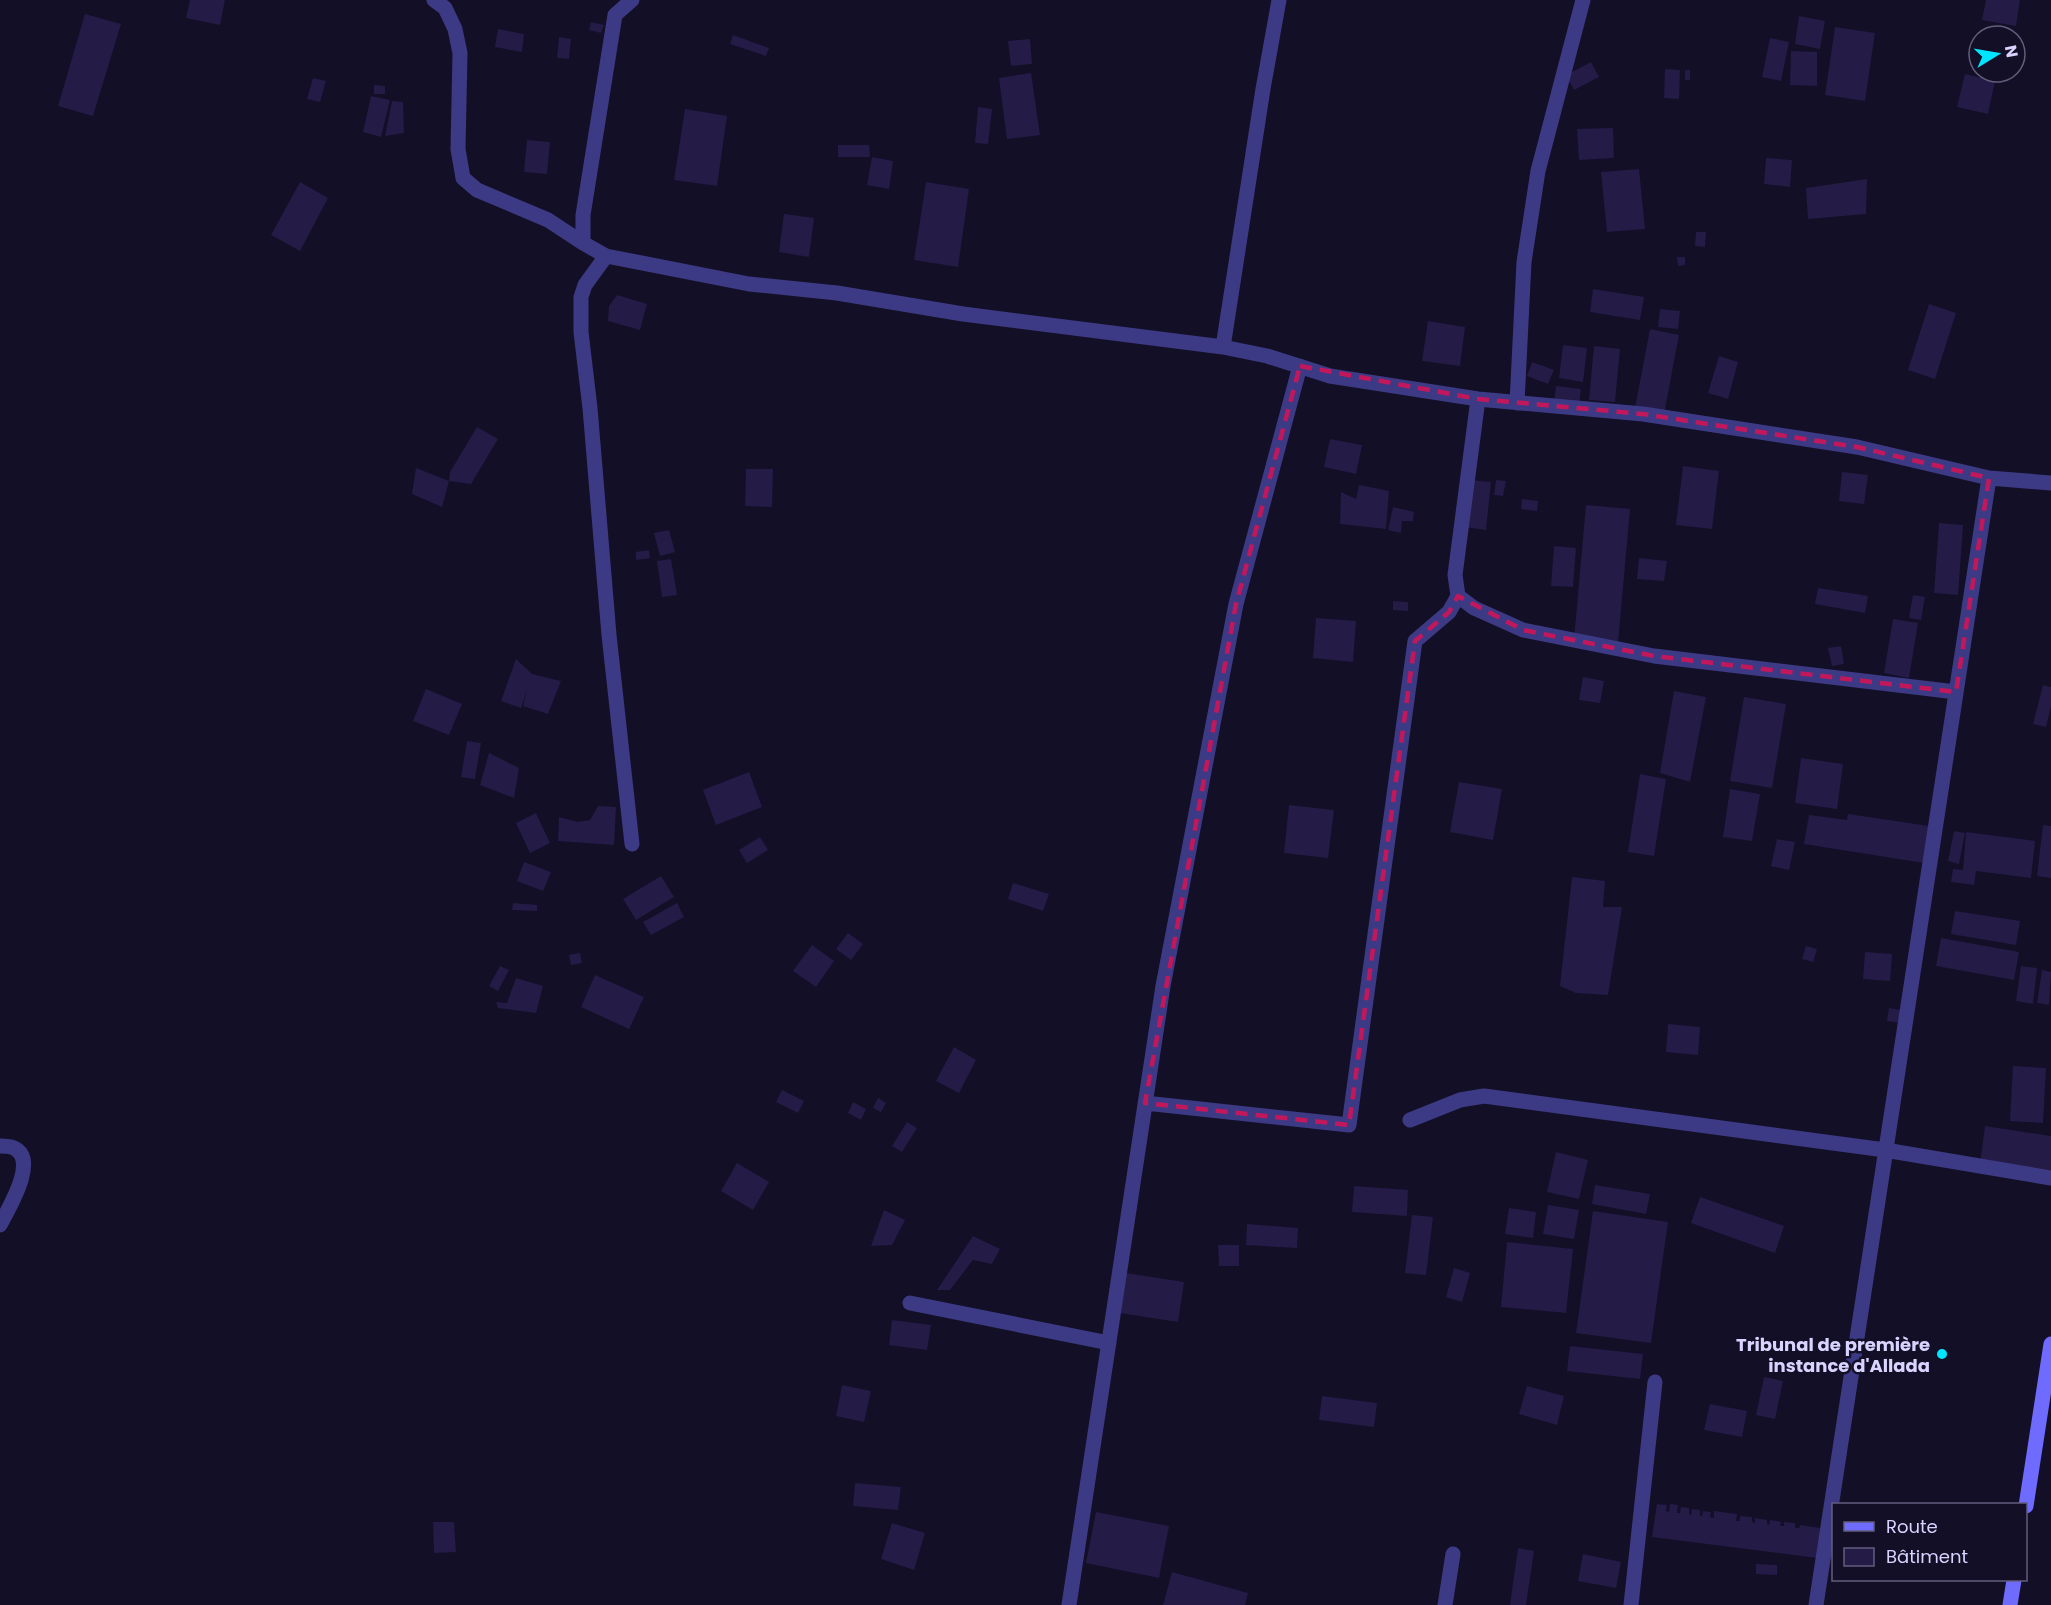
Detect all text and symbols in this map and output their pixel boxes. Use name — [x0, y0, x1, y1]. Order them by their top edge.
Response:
north arrow — [1967, 24, 2027, 84]
text: N — [1999, 43, 2024, 59]
place label: Tribunal de première instance d'Allada — [1736, 1332, 1930, 1378]
marker: Tribunal de première instance d'Allada — [1935, 1347, 1949, 1361]
legend — [1832, 1503, 2027, 1581]
text: Route — [1886, 1514, 1938, 1539]
text: Bâtiment — [1886, 1544, 1968, 1569]

